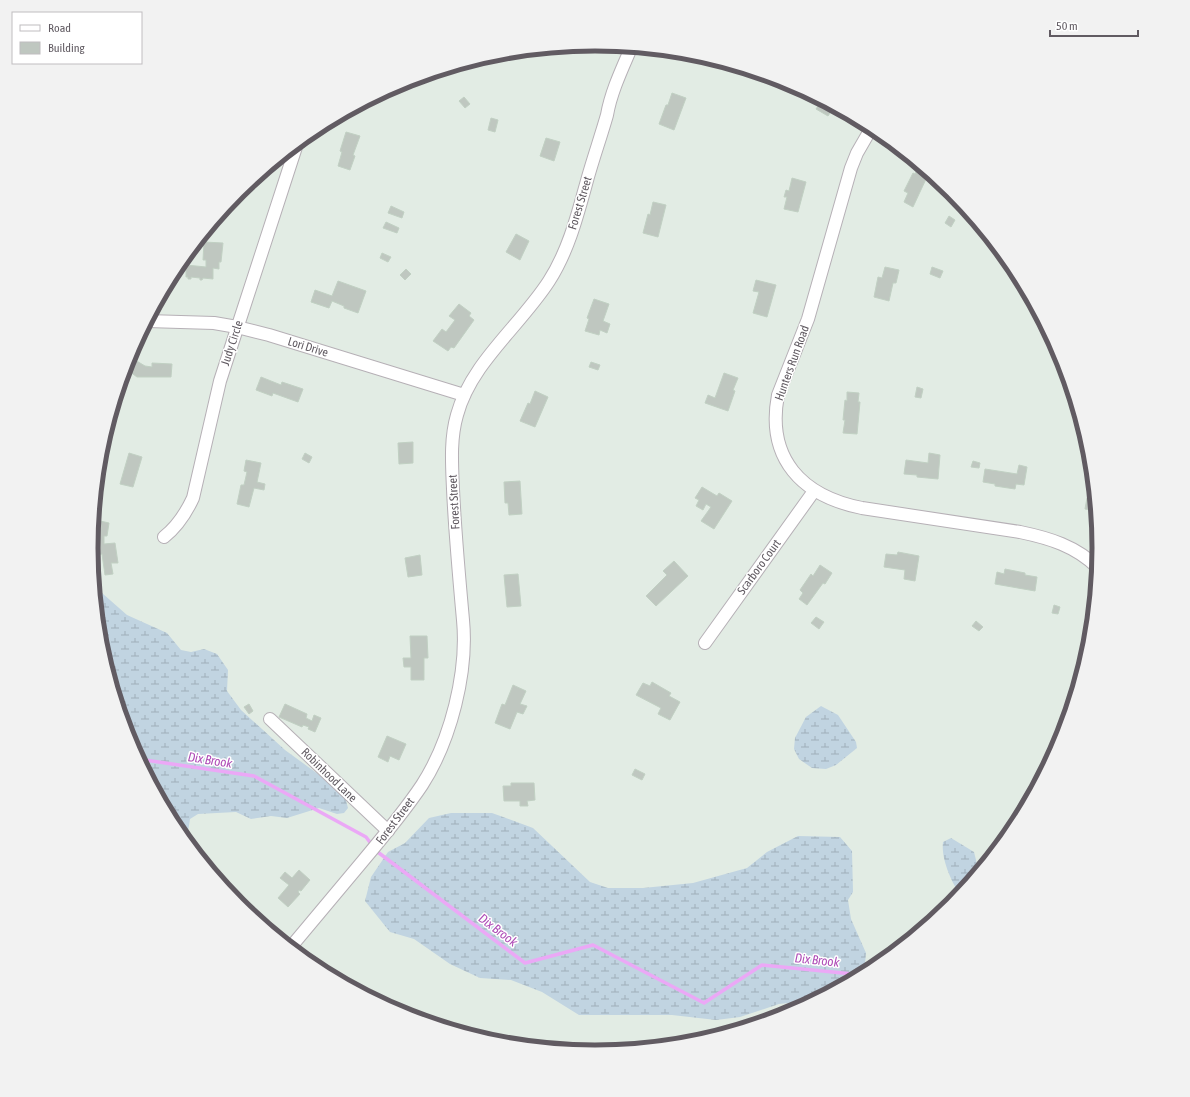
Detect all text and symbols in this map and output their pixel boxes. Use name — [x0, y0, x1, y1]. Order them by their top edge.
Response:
legend — [12, 12, 142, 64]
scale bar — [1050, 12, 1138, 38]
text: 50 m — [1056, 19, 1078, 33]
text: Road — [48, 21, 71, 35]
text: Building — [48, 41, 86, 55]
street label: Forest Street — [565, 174, 595, 231]
street label: Judy Circle — [218, 319, 246, 367]
street label: Hunters Run Road — [772, 324, 812, 402]
street label: Lori Drive — [286, 334, 330, 360]
street label: Forest Street — [446, 474, 462, 530]
street label: Scarboro Court — [734, 536, 784, 597]
street label: Robinhood Lane — [298, 745, 360, 805]
water label: Dix Brook — [187, 749, 234, 771]
street label: Forest Street — [373, 794, 417, 847]
water label: Dix Brook — [476, 911, 521, 950]
water label: Dix Brook — [794, 950, 840, 970]

